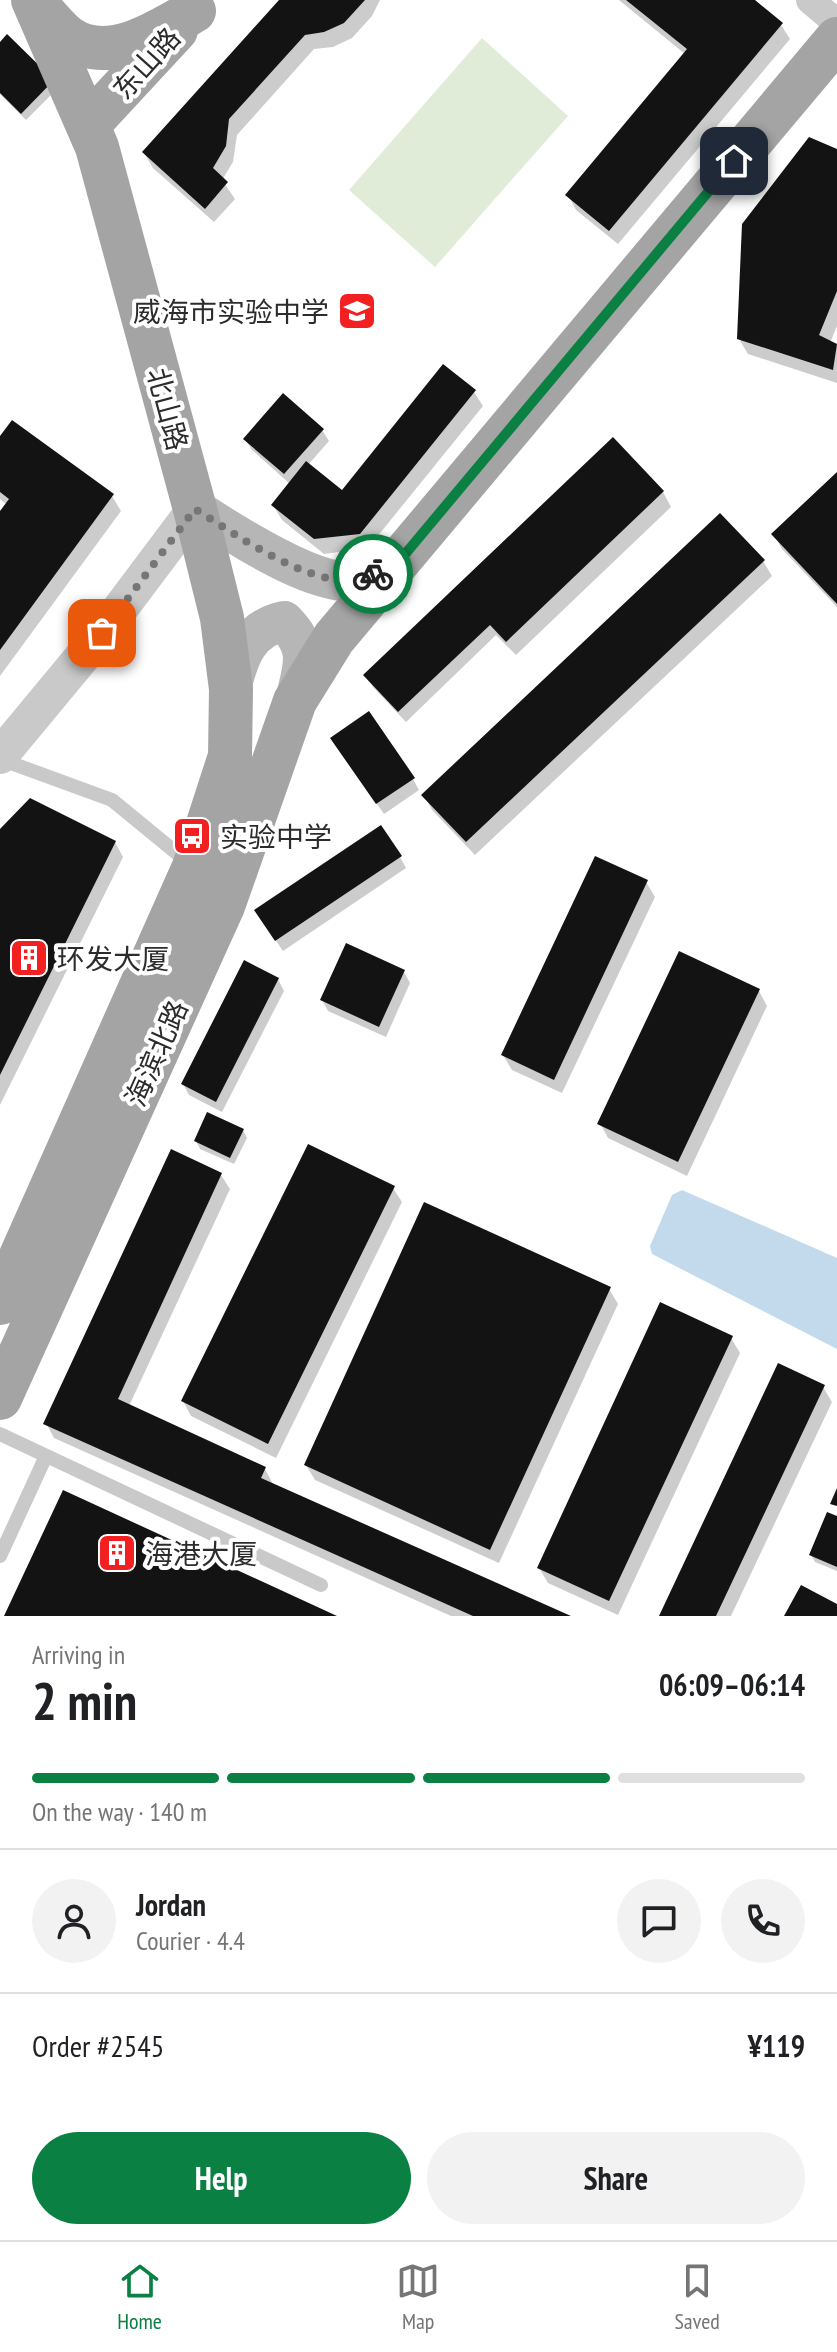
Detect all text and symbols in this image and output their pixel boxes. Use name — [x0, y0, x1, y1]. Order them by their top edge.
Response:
street label: 东山路 — [104, 19, 188, 107]
pin — [700, 127, 768, 195]
icon: home — [712, 139, 756, 183]
school or university icon: 威海市实验中学 — [336, 290, 378, 332]
place label: 威海市实验中学 — [133, 293, 329, 330]
street label: 北山路 — [139, 364, 197, 454]
courier — [333, 534, 413, 614]
icon: bike — [351, 552, 395, 596]
pin — [68, 599, 136, 667]
icon: bag — [80, 611, 124, 655]
bus stop icon: 实验中学 — [171, 815, 213, 857]
place label: 实验中学 — [220, 818, 332, 855]
building icon: 环发大厦 — [8, 937, 50, 979]
place label: 环发大厦 — [57, 940, 169, 977]
street label: 海滨北路 — [116, 994, 196, 1112]
building icon: 海港大厦 — [96, 1532, 138, 1574]
place label: 海港大厦 — [145, 1535, 257, 1572]
text: Arriving in — [32, 1638, 125, 1671]
text: 06:09–06:14 — [659, 1665, 805, 1704]
text: 2 min — [32, 1667, 137, 1734]
text: On the way · 140 m — [32, 1795, 207, 1828]
button: person — [32, 1879, 116, 1963]
button: chat — [617, 1879, 701, 1963]
button: phone — [721, 1879, 805, 1963]
text: Jordan — [136, 1885, 206, 1924]
text: Courier · 4.4 — [136, 1924, 245, 1957]
text: Order #2545 — [32, 2026, 164, 2065]
text: ¥119 — [748, 2026, 805, 2065]
button: Help — [32, 2132, 411, 2224]
button: Share — [427, 2132, 805, 2224]
tab: Home — [117, 2259, 162, 2335]
tab: Map — [396, 2259, 440, 2335]
tab: Saved — [674, 2259, 720, 2335]

